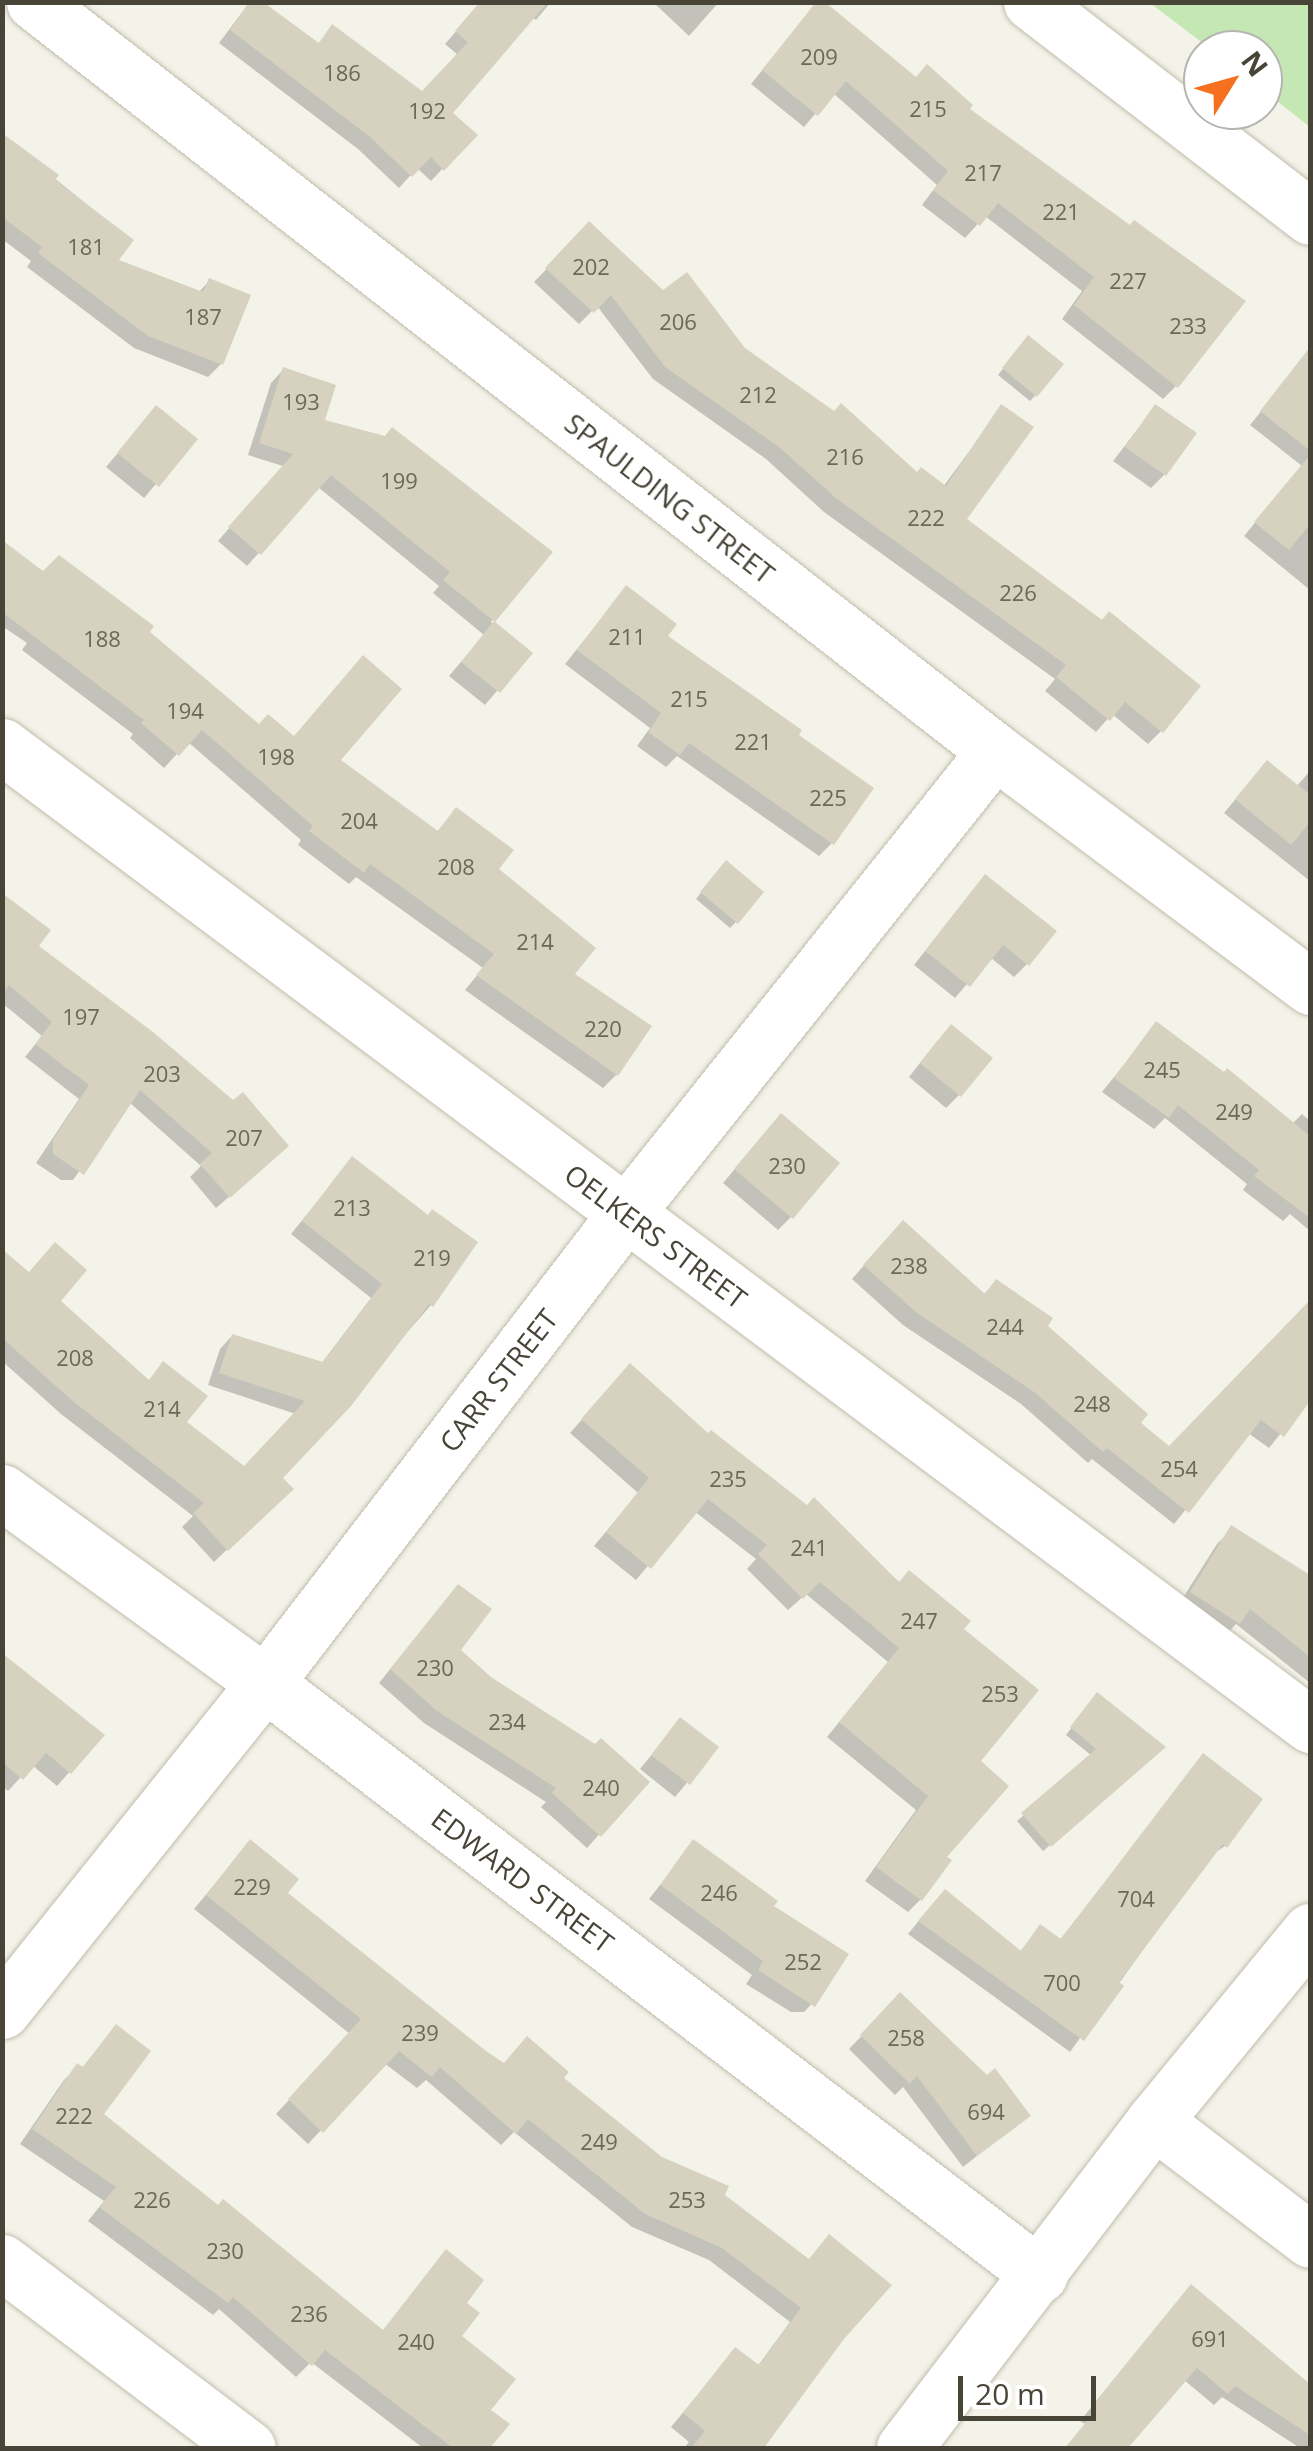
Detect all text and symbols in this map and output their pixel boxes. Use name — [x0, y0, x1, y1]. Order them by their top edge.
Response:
north arrow — [1183, 30, 1283, 130]
text: N — [1233, 43, 1277, 84]
house number: 209 — [800, 44, 838, 70]
house number: 186 — [323, 60, 361, 86]
house number: 215 — [909, 96, 947, 122]
house number: 192 — [408, 98, 446, 124]
house number: 217 — [964, 160, 1002, 186]
house number: 221 — [1042, 199, 1080, 225]
house number: 181 — [67, 234, 105, 260]
house number: 202 — [572, 254, 610, 280]
house number: 227 — [1109, 268, 1147, 294]
house number: 187 — [184, 304, 222, 330]
house number: 206 — [659, 309, 697, 335]
house number: 233 — [1169, 313, 1207, 339]
house number: 212 — [739, 382, 777, 408]
house number: 193 — [282, 389, 320, 415]
street label: SPAULDING STREET — [559, 406, 781, 590]
house number: 216 — [826, 444, 864, 470]
house number: 199 — [380, 468, 418, 494]
house number: 222 — [907, 505, 945, 531]
house number: 226 — [999, 580, 1037, 606]
house number: 211 — [608, 624, 646, 650]
house number: 188 — [83, 626, 121, 652]
house number: 215 — [670, 686, 708, 712]
house number: 194 — [166, 698, 204, 724]
house number: 221 — [734, 729, 772, 755]
house number: 198 — [257, 744, 295, 770]
house number: 225 — [809, 785, 847, 811]
house number: 204 — [340, 808, 378, 834]
house number: 208 — [437, 854, 475, 880]
house number: 214 — [516, 929, 554, 955]
house number: 197 — [62, 1004, 100, 1030]
house number: 220 — [584, 1016, 622, 1042]
house number: 245 — [1143, 1057, 1181, 1083]
house number: 203 — [143, 1061, 181, 1087]
house number: 249 — [1215, 1099, 1253, 1125]
house number: 207 — [225, 1125, 263, 1151]
house number: 230 — [768, 1153, 806, 1179]
street label: OELKERS STREET — [558, 1157, 754, 1315]
house number: 213 — [333, 1195, 371, 1221]
house number: 219 — [413, 1245, 451, 1271]
house number: 238 — [890, 1253, 928, 1279]
street label: CARR STREET — [432, 1302, 564, 1458]
house number: 244 — [986, 1314, 1024, 1340]
house number: 208 — [56, 1345, 94, 1371]
house number: 248 — [1073, 1391, 1111, 1417]
house number: 214 — [143, 1396, 181, 1422]
house number: 254 — [1160, 1456, 1198, 1482]
house number: 235 — [709, 1466, 747, 1492]
house number: 241 — [790, 1535, 828, 1561]
house number: 247 — [900, 1608, 938, 1634]
house number: 230 — [416, 1655, 454, 1681]
house number: 253 — [981, 1681, 1019, 1707]
house number: 234 — [488, 1709, 526, 1735]
house number: 240 — [582, 1775, 620, 1801]
street label: EDWARD STREET — [425, 1801, 621, 1959]
house number: 229 — [233, 1874, 271, 1900]
house number: 246 — [700, 1880, 738, 1906]
house number: 704 — [1117, 1886, 1155, 1912]
house number: 252 — [784, 1949, 822, 1975]
house number: 700 — [1043, 1970, 1081, 1996]
house number: 239 — [401, 2020, 439, 2046]
house number: 258 — [887, 2025, 925, 2051]
house number: 694 — [967, 2099, 1005, 2125]
house number: 222 — [55, 2103, 93, 2129]
house number: 249 — [580, 2129, 618, 2155]
house number: 226 — [133, 2187, 171, 2213]
house number: 253 — [668, 2187, 706, 2213]
house number: 230 — [206, 2238, 244, 2264]
house number: 236 — [290, 2301, 328, 2327]
house number: 691 — [1191, 2326, 1229, 2352]
house number: 240 — [397, 2329, 435, 2355]
scale bar — [963, 2356, 1100, 2418]
text: 20 m — [975, 2373, 1045, 2414]

